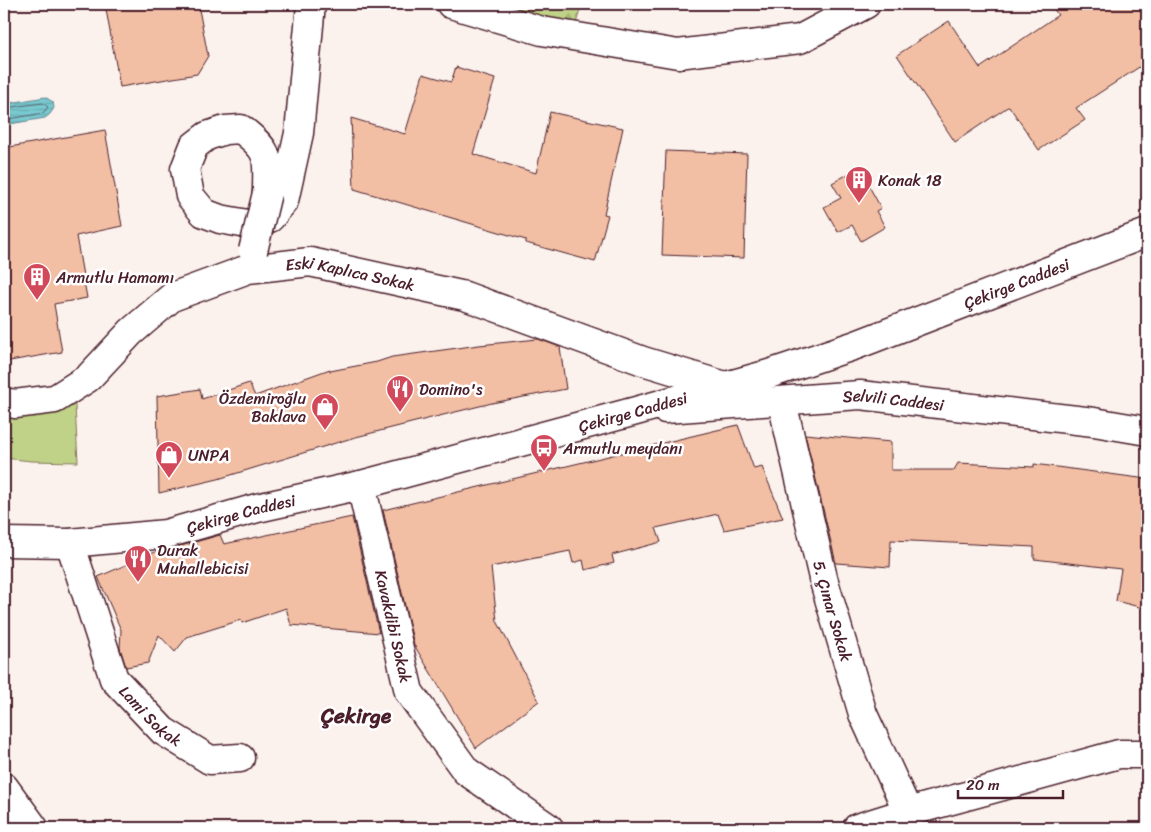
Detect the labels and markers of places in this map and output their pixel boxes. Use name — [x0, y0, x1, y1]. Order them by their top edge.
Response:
building icon: Konak 18 — [844, 165, 874, 204]
place label: Konak 18 — [878, 166, 942, 195]
building icon: Armutlu Hamamı — [22, 262, 52, 301]
place label: Armutlu Hamamı — [55, 263, 174, 292]
restaurant icon: Domino's — [385, 374, 415, 413]
place label: Domino's — [419, 375, 483, 404]
place label: Özdemiroğlu Baklava — [219, 384, 306, 431]
shop icon: Özdemiroğlu Baklava — [310, 392, 340, 431]
bus stop icon: Armutlu meydanı — [529, 433, 559, 472]
place label: Armutlu meydanı — [562, 434, 682, 463]
shop icon: UNPA — [154, 440, 184, 479]
place label: UNPA — [188, 441, 229, 470]
place label: Durak Muhallebicisi — [157, 536, 249, 583]
restaurant icon: Durak Muhallebicisi — [123, 544, 153, 583]

